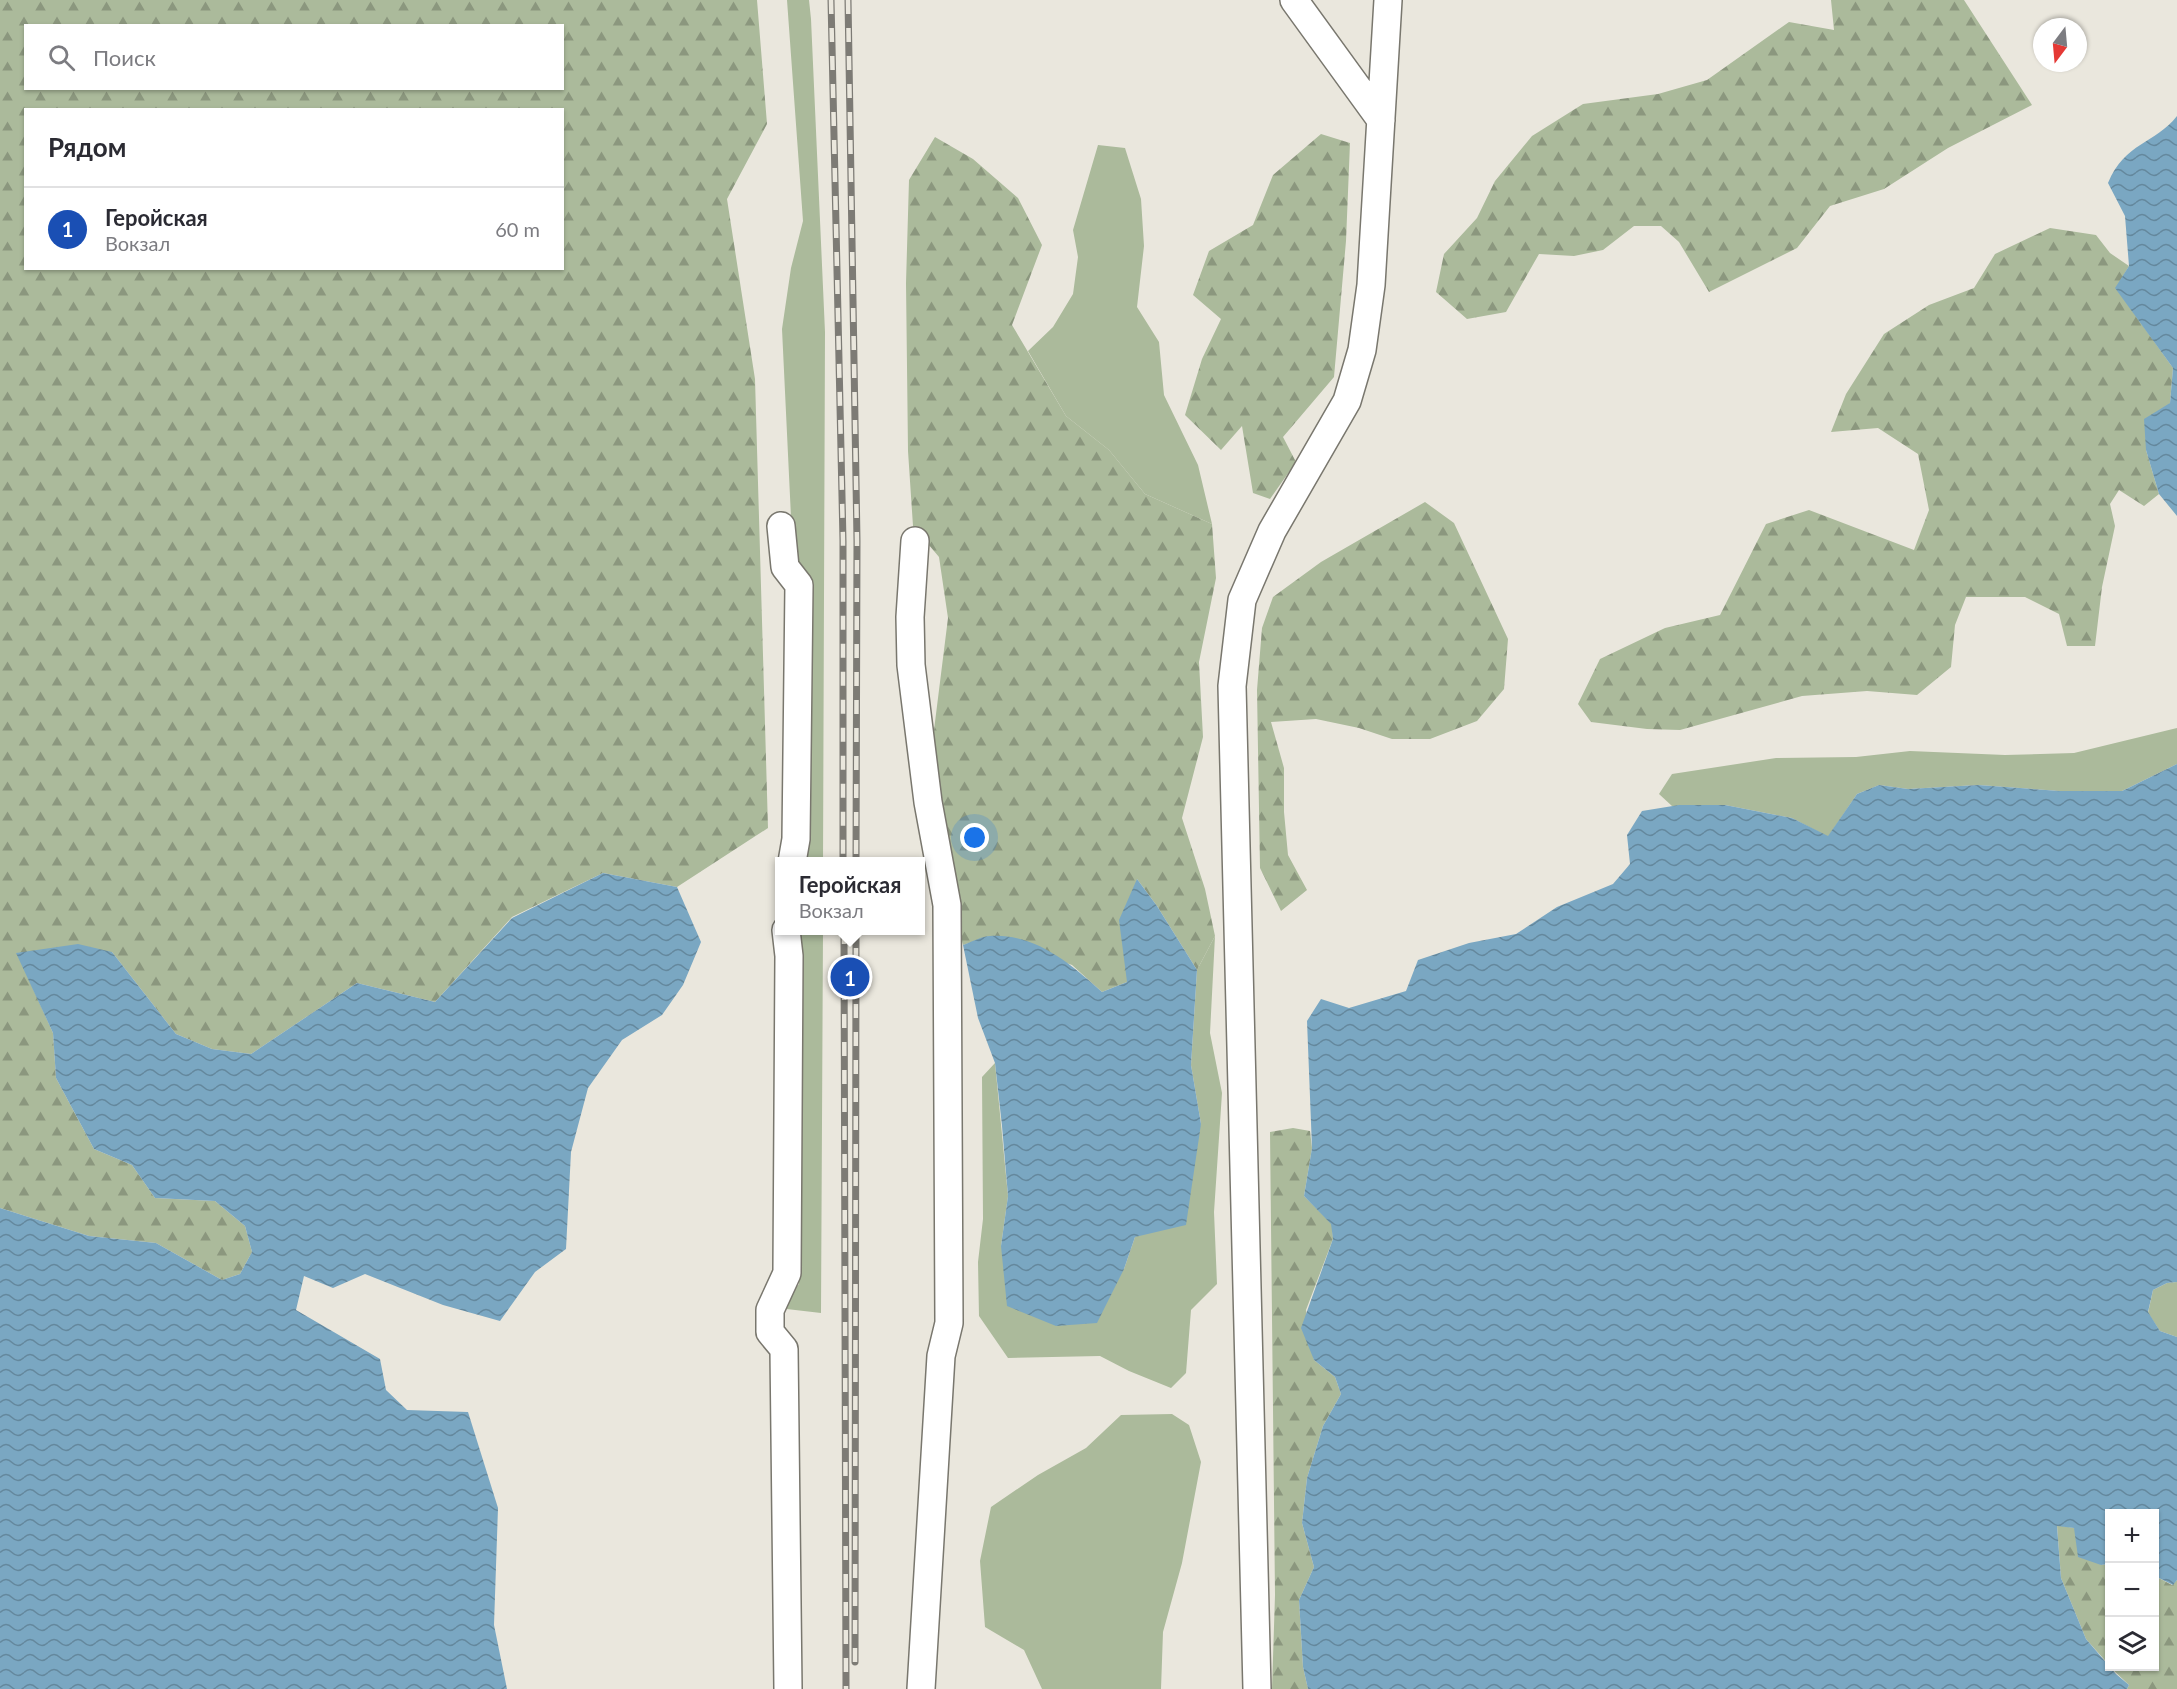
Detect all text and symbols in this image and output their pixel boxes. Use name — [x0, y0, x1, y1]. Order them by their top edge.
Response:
north arrow — [2033, 18, 2087, 72]
search box — [24, 24, 564, 90]
icon: search — [45, 41, 78, 74]
text: Поиск — [93, 44, 156, 71]
text: Рядом — [48, 131, 126, 163]
text: Геройская — [105, 204, 208, 231]
text: 1 — [62, 217, 73, 241]
text: 60 m — [495, 217, 540, 241]
text: Вокзал — [105, 231, 170, 255]
your location — [960, 823, 989, 852]
popup — [775, 857, 925, 935]
text: Геройская — [799, 871, 901, 898]
text: Вокзал — [799, 898, 864, 922]
pin: 1 — [830, 954, 870, 1000]
map controls — [2105, 1509, 2159, 1671]
button: + — [2105, 1509, 2159, 1563]
button: − — [2105, 1563, 2159, 1617]
button: layers — [2105, 1617, 2159, 1671]

